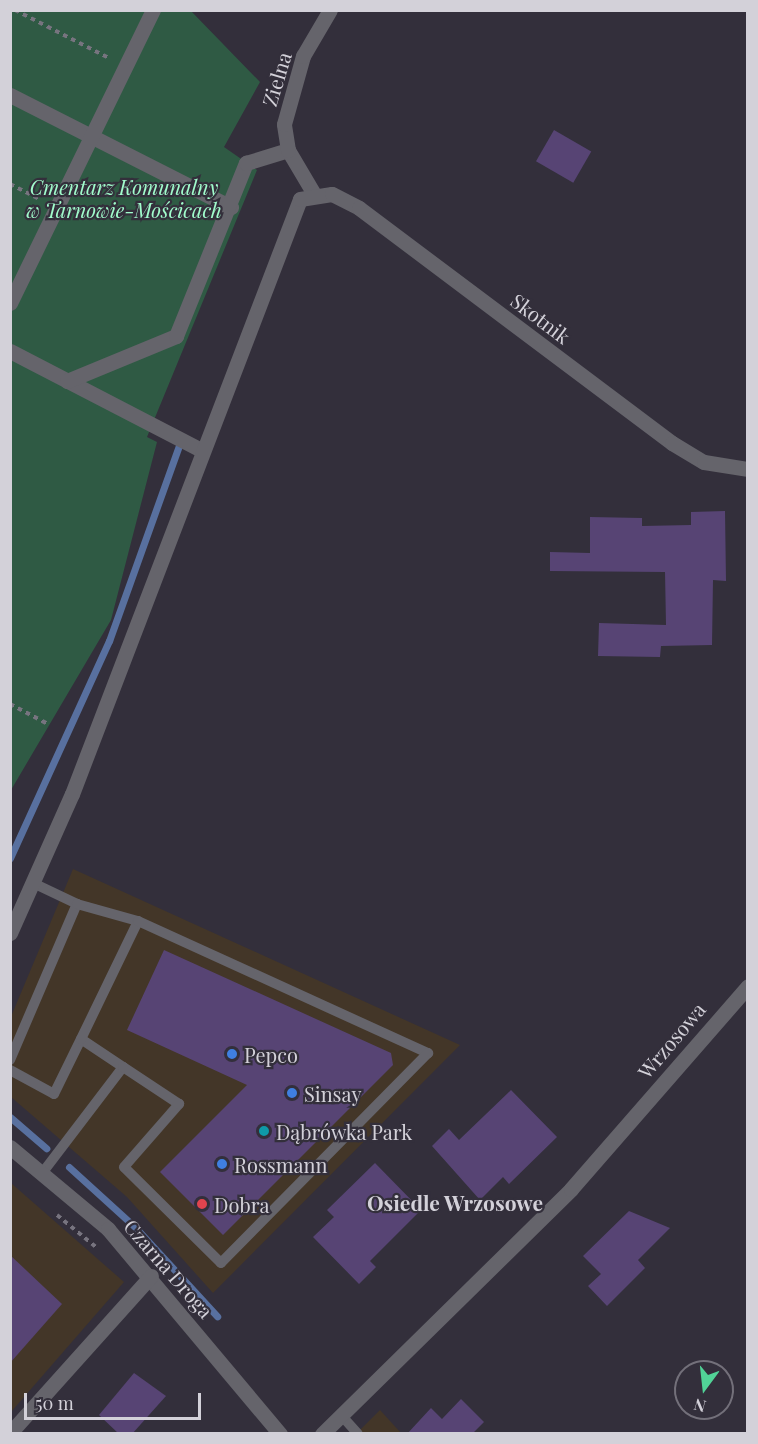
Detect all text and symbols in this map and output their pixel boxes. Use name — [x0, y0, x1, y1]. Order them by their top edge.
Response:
street label: Zielna — [256, 49, 296, 109]
park label: Cmentarz Komunalny w Tarnowie-Mościcach — [26, 175, 222, 222]
street label: Skotnik — [507, 288, 575, 348]
street label: Wrzosowa — [632, 997, 710, 1083]
place label: Pepco — [244, 1042, 298, 1066]
marker: Pepco — [225, 1047, 239, 1061]
place label: Sinsay — [304, 1081, 361, 1105]
marker: Sinsay — [285, 1086, 299, 1100]
place label: Dąbrówka Park — [276, 1119, 413, 1143]
marker: Dąbrówka Park — [257, 1124, 271, 1138]
place label: Rossmann — [234, 1152, 327, 1176]
marker: Rossmann — [215, 1157, 229, 1171]
district label: Osiedle Wrzosowe — [367, 1189, 543, 1215]
place label: Dobra — [214, 1192, 270, 1216]
marker: Dobra — [195, 1197, 209, 1211]
street label: Czarna Droga — [120, 1214, 218, 1322]
north arrow — [674, 1360, 734, 1420]
scale bar — [27, 1381, 204, 1419]
text: 50 m — [35, 1391, 74, 1415]
text: N — [691, 1394, 708, 1418]

